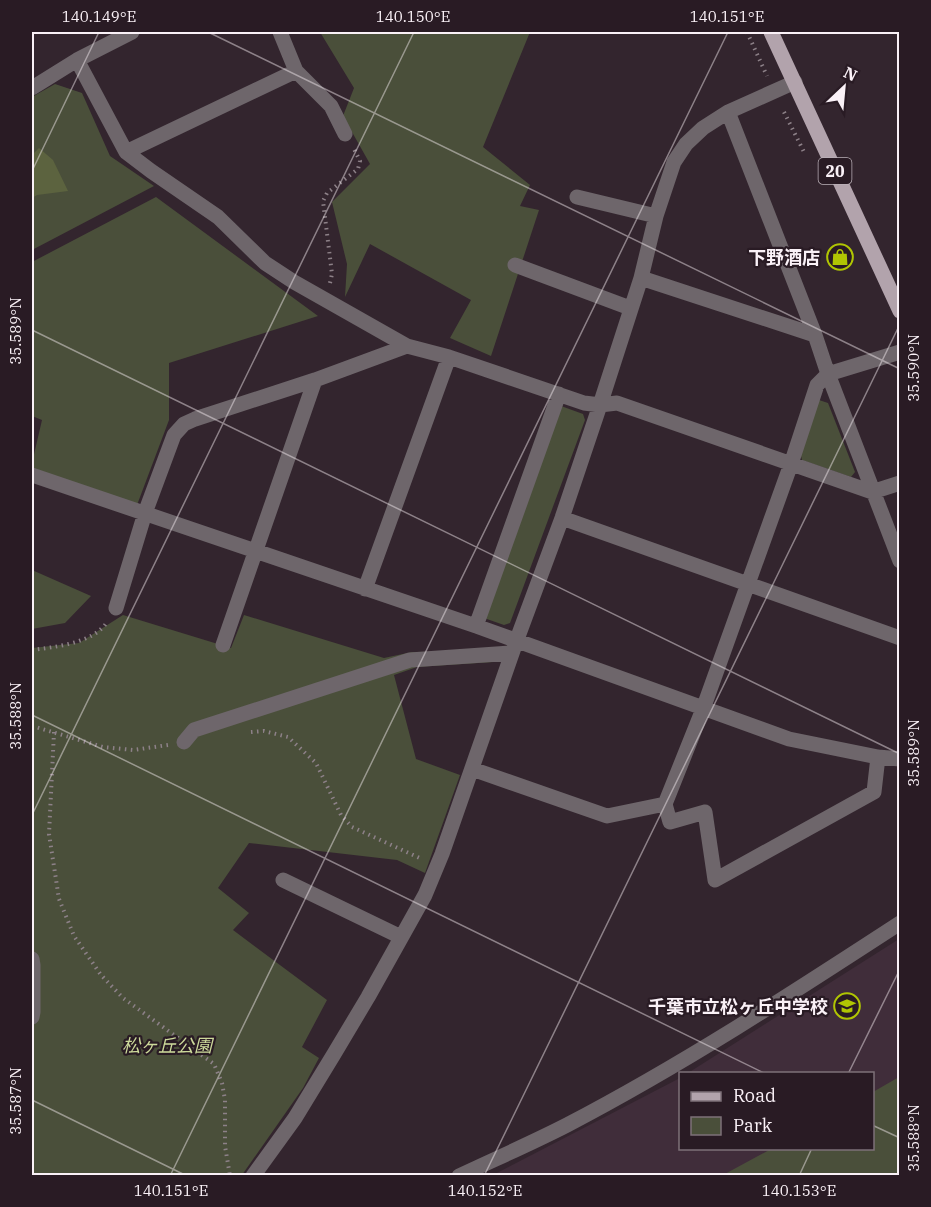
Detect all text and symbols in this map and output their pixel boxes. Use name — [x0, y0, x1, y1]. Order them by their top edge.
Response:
text: 140.149°E — [62, 7, 136, 26]
text: 140.150°E — [376, 7, 450, 26]
text: 140.151°E — [690, 7, 764, 26]
north arrow — [814, 57, 874, 117]
text: N — [841, 62, 861, 85]
road number: 20 — [818, 158, 852, 184]
shop icon: 下野酒店 — [825, 242, 855, 272]
place label: 下野酒店 — [748, 246, 820, 269]
text: 35.589°N — [6, 297, 25, 365]
text: 35.590°N — [904, 334, 923, 402]
text: 35.588°N — [6, 682, 25, 750]
text: 35.589°N — [904, 719, 923, 787]
school or university icon: 千葉市立松ヶ丘中学校 — [832, 991, 862, 1021]
place label: 千葉市立松ヶ丘中学校 — [648, 995, 828, 1018]
park label: 松ヶ丘公園 — [122, 1034, 215, 1057]
text: 35.587°N — [6, 1067, 25, 1135]
legend — [679, 1072, 874, 1150]
text: Road — [733, 1084, 776, 1107]
text: 35.588°N — [904, 1104, 923, 1172]
text: Park — [733, 1114, 773, 1137]
text: 140.151°E — [134, 1181, 208, 1200]
text: 140.152°E — [448, 1181, 522, 1200]
text: 140.153°E — [762, 1181, 836, 1200]

